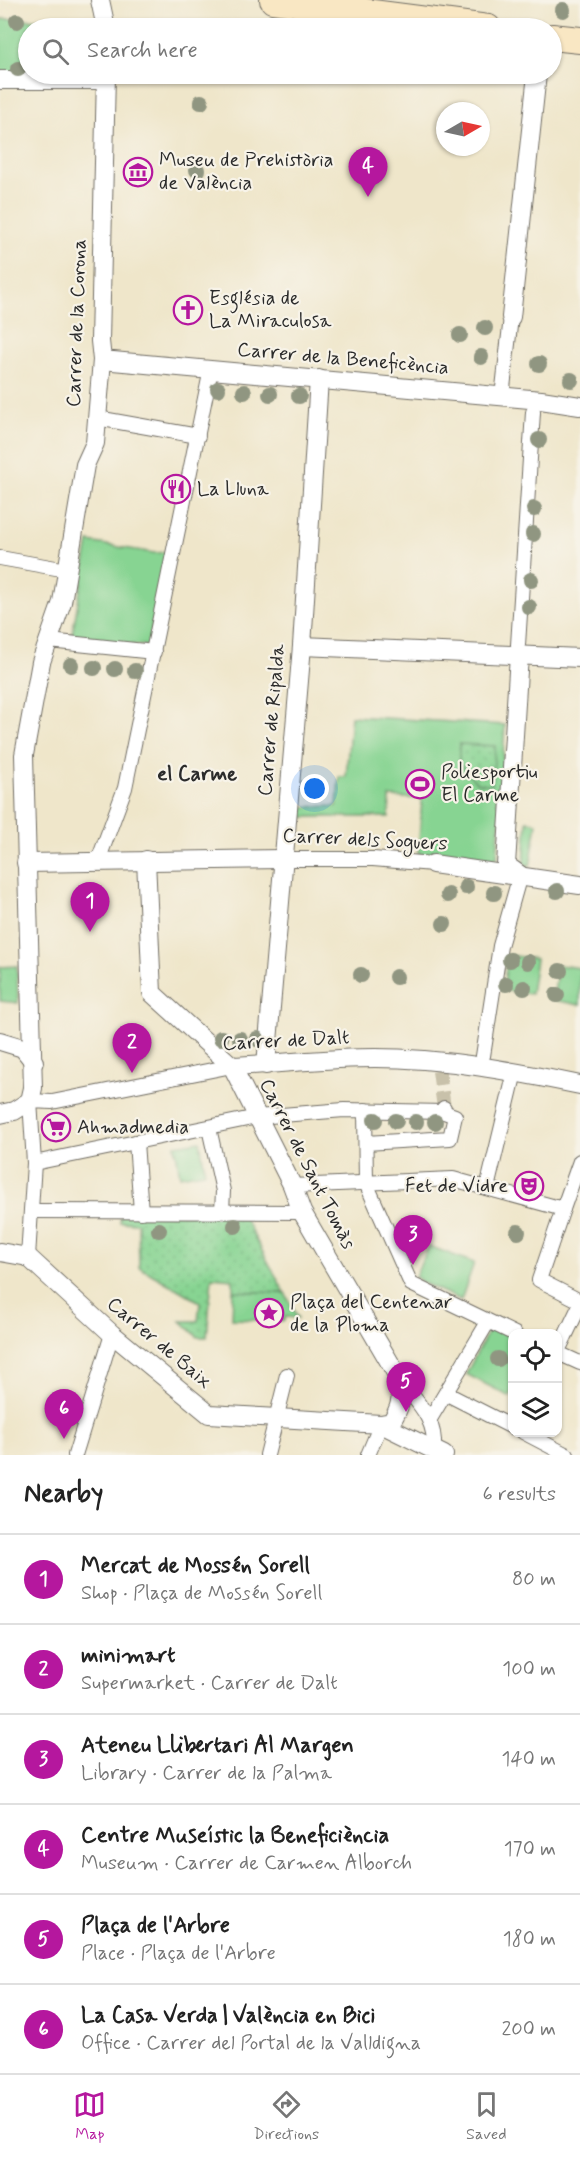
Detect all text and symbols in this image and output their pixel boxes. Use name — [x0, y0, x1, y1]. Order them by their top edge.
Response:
search box — [18, 18, 562, 84]
icon: search — [39, 35, 72, 68]
text: Search here — [87, 37, 198, 65]
north arrow — [436, 102, 490, 156]
place label: Museu de Prehistòria de València — [159, 147, 334, 197]
pin: 4 — [348, 148, 388, 197]
museum icon: Museu de Prehistòria de València — [122, 156, 154, 188]
street label: Carrer de la Corona — [61, 238, 93, 408]
place label: Església de La Miraculosa — [209, 285, 333, 335]
church icon: Església de La Miraculosa — [172, 294, 204, 326]
street label: Carrer de la Beneficència — [236, 336, 450, 382]
restaurant icon: La Lluna — [160, 473, 192, 505]
place label: La Lluna — [197, 476, 270, 503]
street label: Carrer de Ripalda — [252, 642, 292, 797]
place label: Poliesportiu El Carme — [441, 759, 538, 809]
district label: el Carme — [157, 760, 237, 788]
sports icon: Poliesportiu El Carme — [404, 768, 436, 800]
your location — [300, 774, 329, 803]
street label: Carrer dels Soguers — [282, 822, 448, 859]
pin: 1 — [70, 882, 110, 932]
pin: 2 — [112, 1024, 152, 1073]
street label: Carrer de Dalt — [222, 1024, 350, 1058]
street label: Carrer de Sant Tomàs — [252, 1074, 362, 1254]
supermarket icon: Ahmadmedia — [40, 1111, 72, 1143]
place label: Ahmadmedia — [77, 1114, 189, 1141]
theatre icon: Fet de Vidre — [513, 1170, 545, 1202]
place label: Fet de Vidre — [405, 1173, 508, 1200]
pin: 3 — [394, 1216, 432, 1265]
place label: Plaça del Centenar de la Ploma — [290, 1289, 452, 1339]
street label: Carrer de Baix — [101, 1291, 218, 1395]
place icon: Plaça del Centenar de la Ploma — [253, 1297, 285, 1329]
map controls — [508, 1329, 562, 1437]
button: locate — [508, 1329, 562, 1383]
pin: 5 — [386, 1362, 426, 1412]
button: layers — [508, 1383, 562, 1437]
pin: 6 — [44, 1390, 84, 1439]
text: Nearby — [24, 1477, 103, 1511]
text: 6 results — [483, 1481, 556, 1508]
text: Mercat de Mossén Sorell — [81, 1552, 310, 1580]
text: 1 — [39, 1566, 48, 1593]
text: 80 m — [512, 1566, 556, 1593]
text: Shop · Plaça de Mossén Sorell — [81, 1580, 322, 1607]
text: minimart — [81, 1642, 176, 1670]
text: 2 — [39, 1656, 48, 1683]
text: 100 m — [502, 1656, 556, 1683]
text: Supermarket · Carrer de Dalt — [81, 1670, 338, 1697]
text: Ateneu Llibertari Al Margen — [81, 1732, 354, 1760]
text: 3 — [39, 1746, 48, 1773]
text: 140 m — [502, 1746, 556, 1773]
text: Library · Carrer de la Palma — [81, 1760, 332, 1787]
text: Centre Museístic la Beneficiència — [81, 1822, 389, 1850]
text: 4 — [38, 1836, 49, 1863]
text: 170 m — [504, 1836, 556, 1863]
text: Museum · Carrer de Carmen Alborch — [81, 1850, 412, 1877]
text: Plaça de l'Arbre — [81, 1912, 230, 1940]
text: 5 — [38, 1926, 50, 1953]
text: 180 m — [503, 1926, 556, 1953]
text: Place · Plaça de l'Arbre — [81, 1940, 276, 1967]
text: La Casa Verda | València en Bici — [81, 2002, 375, 2030]
text: 6 — [38, 2016, 49, 2043]
text: 200 m — [501, 2016, 556, 2043]
text: Office · Carrer del Portal de la Valldigna — [81, 2030, 421, 2057]
tab: Map — [73, 2088, 106, 2145]
tab: Directions — [253, 2088, 319, 2145]
tab: Saved — [466, 2088, 507, 2145]

